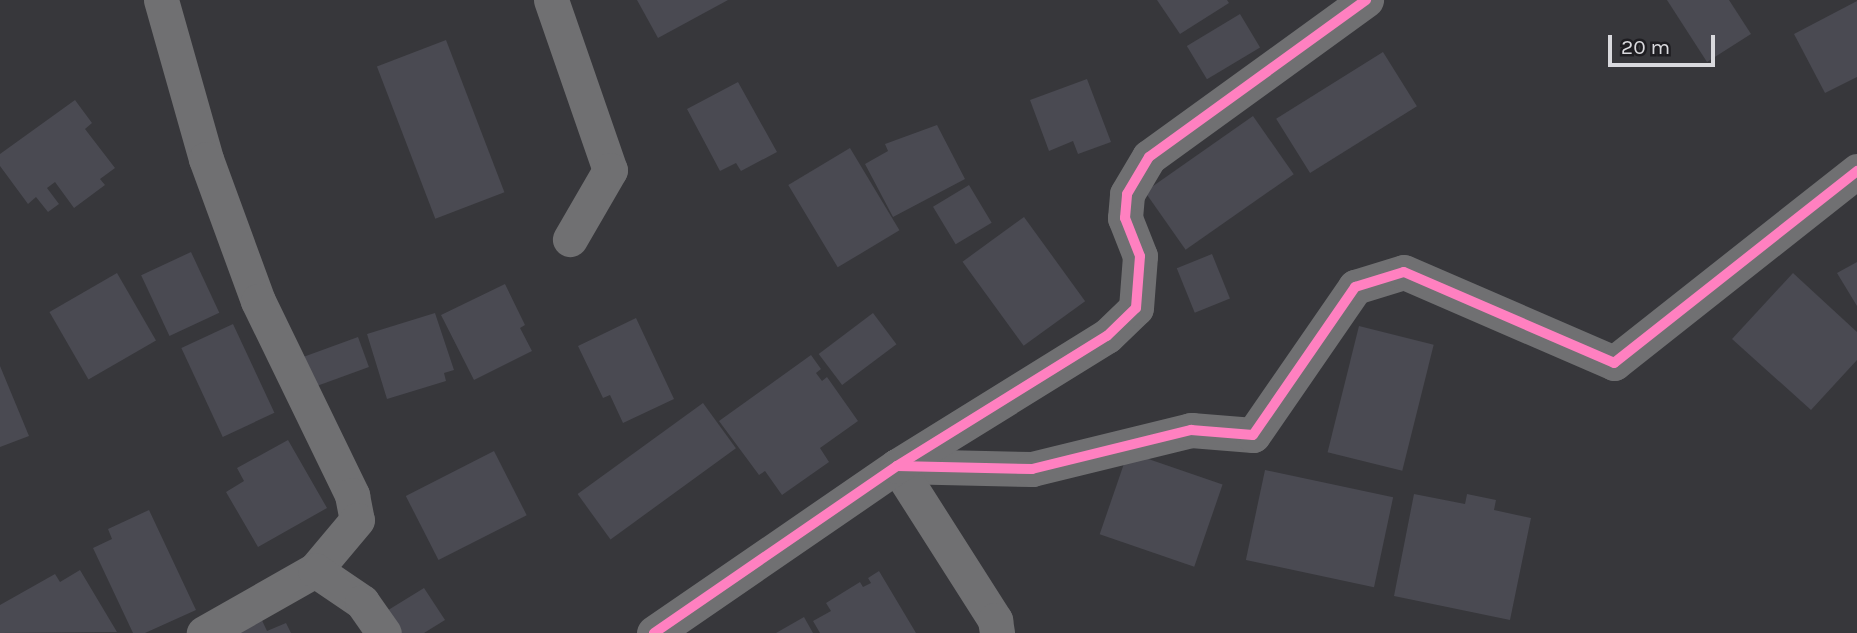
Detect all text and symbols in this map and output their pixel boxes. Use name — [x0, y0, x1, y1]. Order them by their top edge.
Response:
scale bar — [1612, 21, 1719, 65]
text: 20 m — [1621, 35, 1670, 59]

